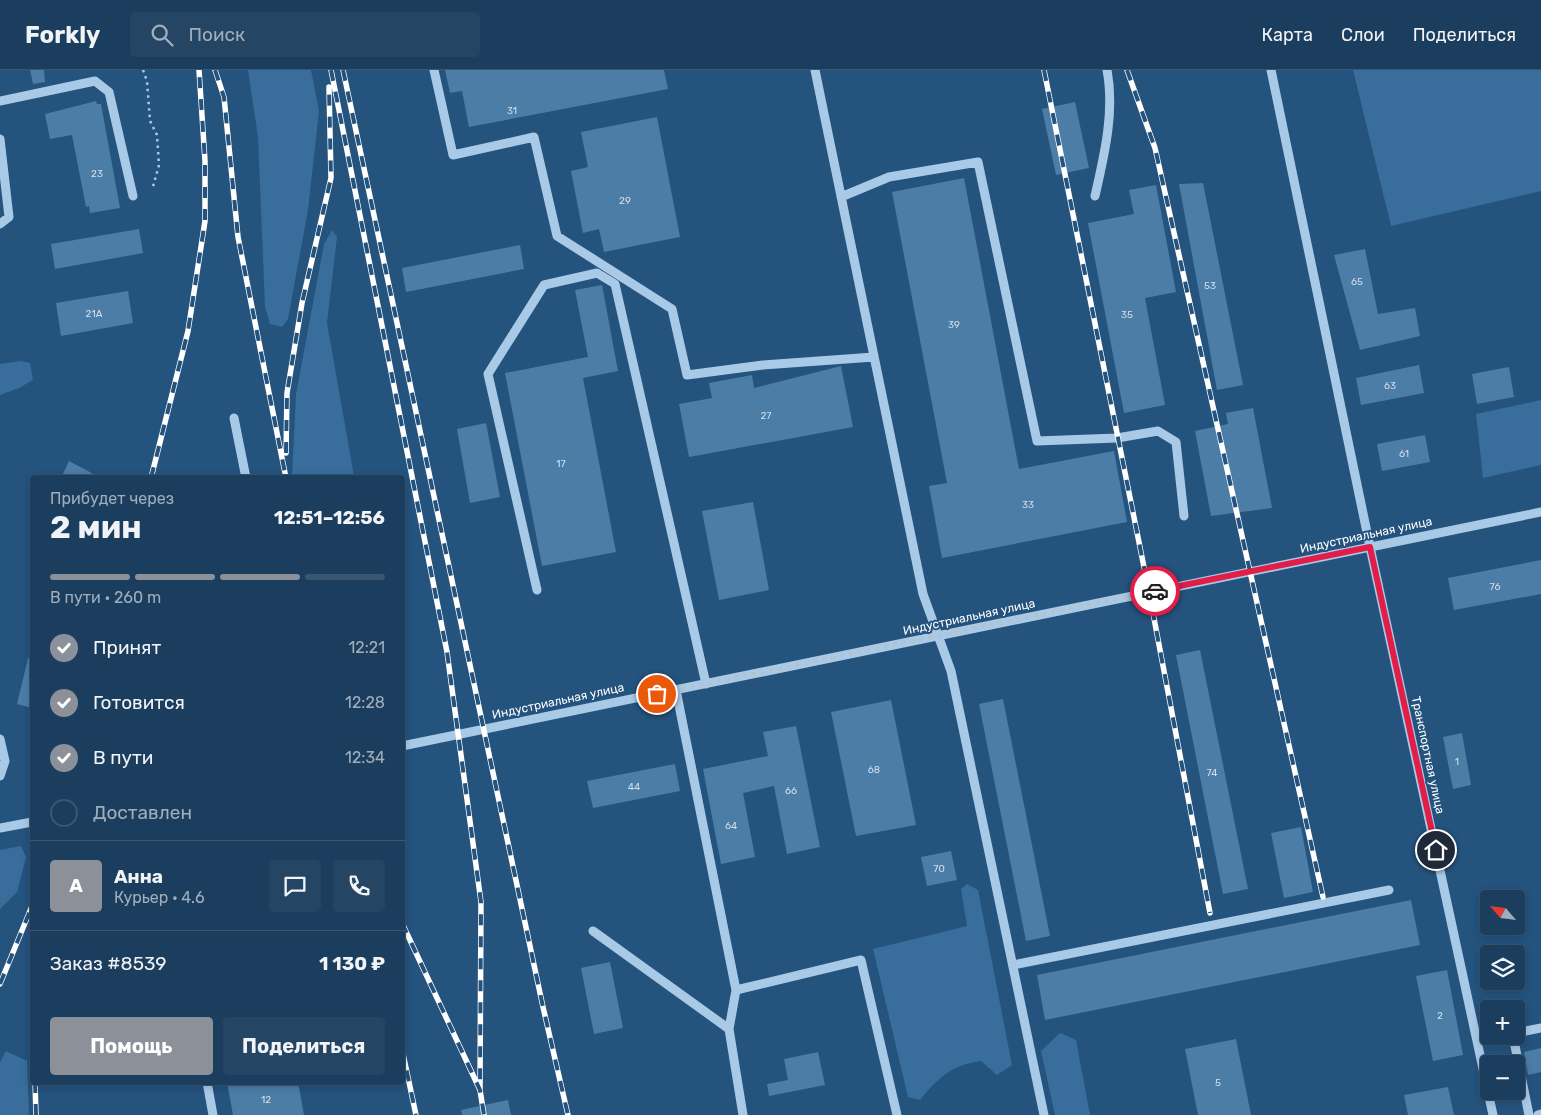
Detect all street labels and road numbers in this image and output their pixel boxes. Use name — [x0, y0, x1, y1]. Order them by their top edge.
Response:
street label: Индустриальная улица — [1299, 514, 1433, 556]
street label: Индустриальная улица — [902, 596, 1036, 638]
street label: Индустриальная улица — [491, 680, 625, 722]
street label: Транспортная улица — [1409, 695, 1447, 815]

